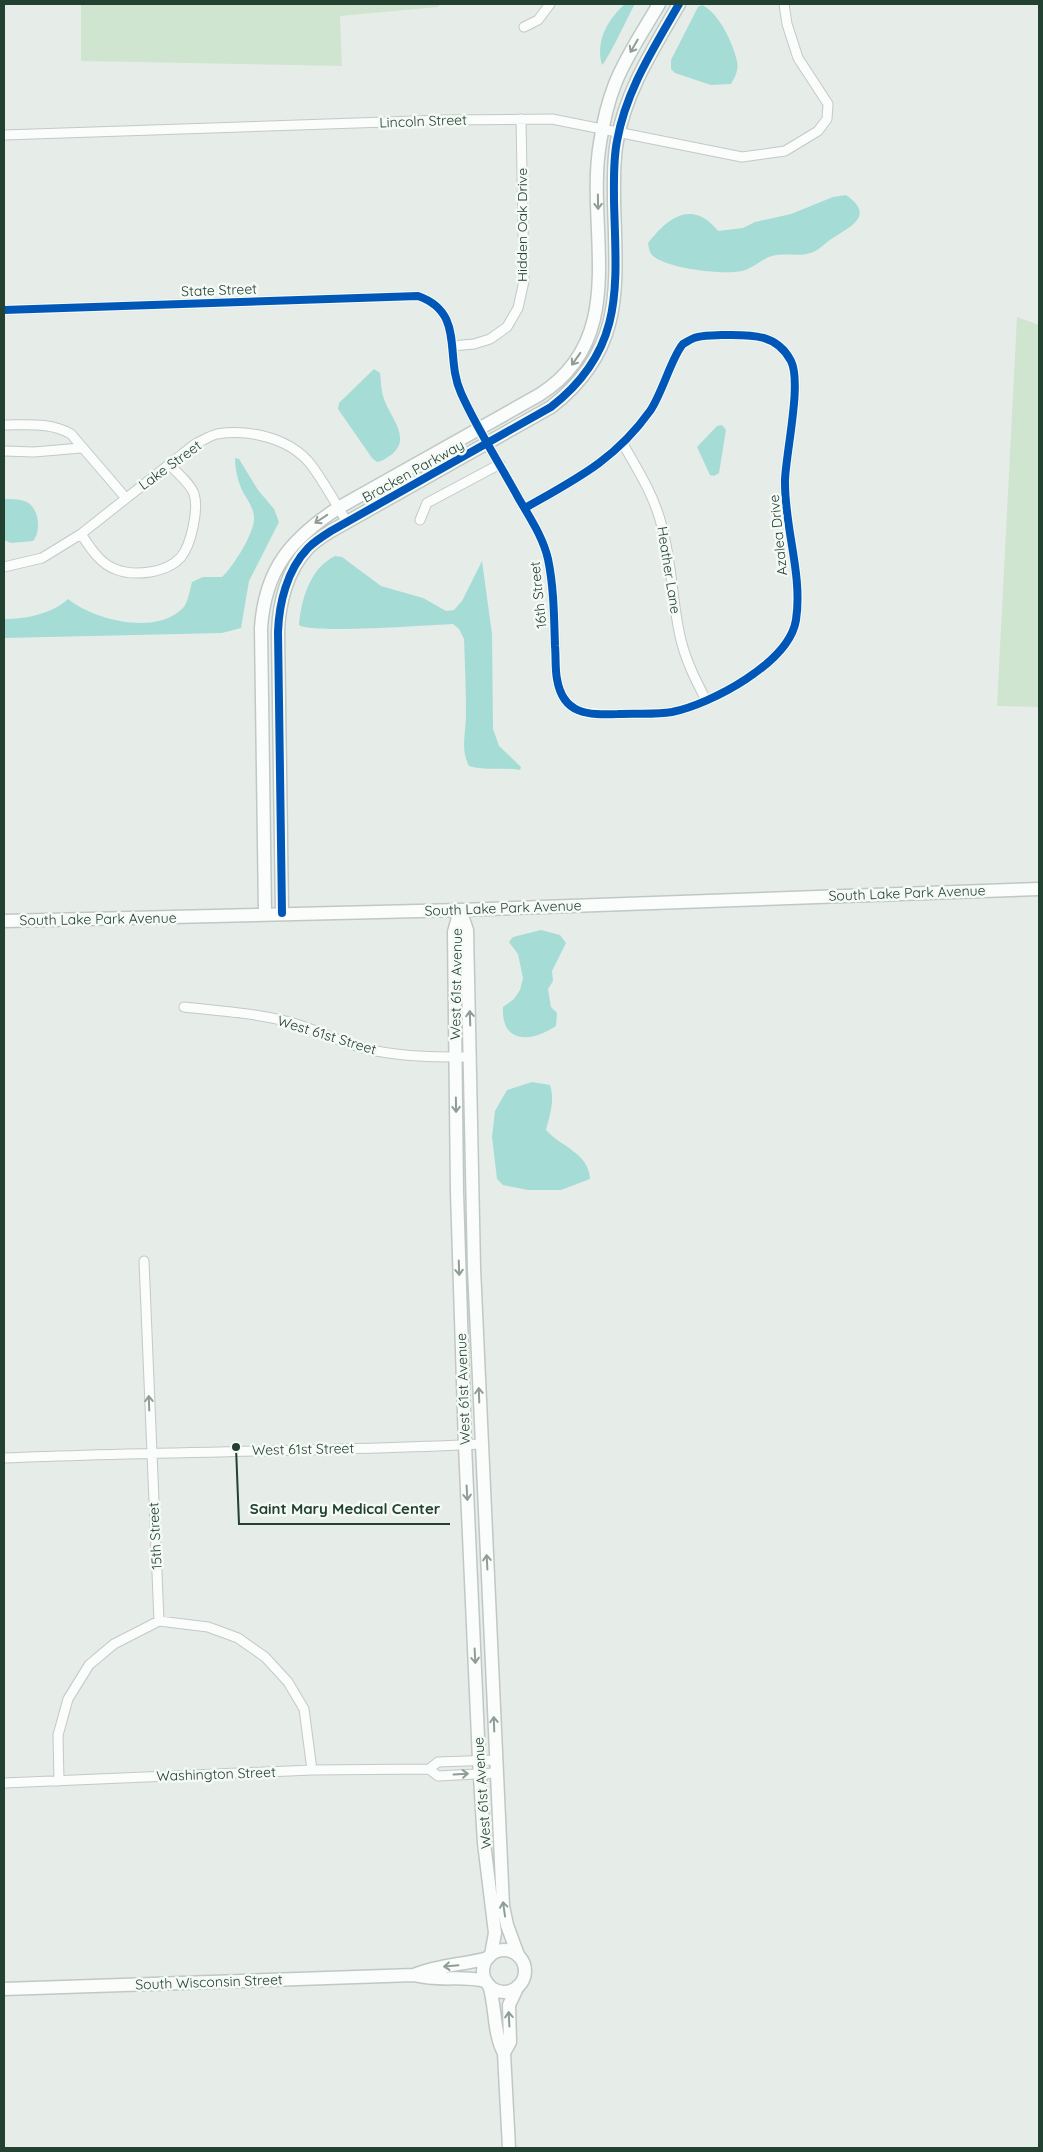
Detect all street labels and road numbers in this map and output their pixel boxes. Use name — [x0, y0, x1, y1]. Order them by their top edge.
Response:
street label: Lincoln Street — [379, 110, 467, 132]
street label: Hidden Oak Drive — [513, 168, 531, 282]
street label: State Street — [181, 280, 257, 300]
street label: Lake Street — [135, 436, 205, 494]
street label: Bracken Parkway — [359, 436, 467, 506]
street label: Azalea Drive — [765, 494, 791, 576]
street label: Heather Lane — [653, 525, 685, 615]
street label: 16th Street — [525, 560, 550, 630]
street label: South Lake Park Avenue — [828, 881, 986, 905]
street label: South Lake Park Avenue — [424, 896, 582, 920]
street label: South Lake Park Avenue — [19, 909, 177, 929]
street label: West 61st Avenue — [446, 928, 466, 1040]
street label: West 61st Street — [275, 1011, 379, 1059]
street label: West 61st Avenue — [452, 1333, 474, 1445]
street label: West 61st Street — [252, 1439, 355, 1459]
street label: 15th Street — [144, 1502, 166, 1570]
street label: West 61st Avenue — [469, 1736, 495, 1849]
street label: Washington Street — [156, 1763, 276, 1785]
street label: South Wisconsin Street — [135, 1970, 283, 1994]

